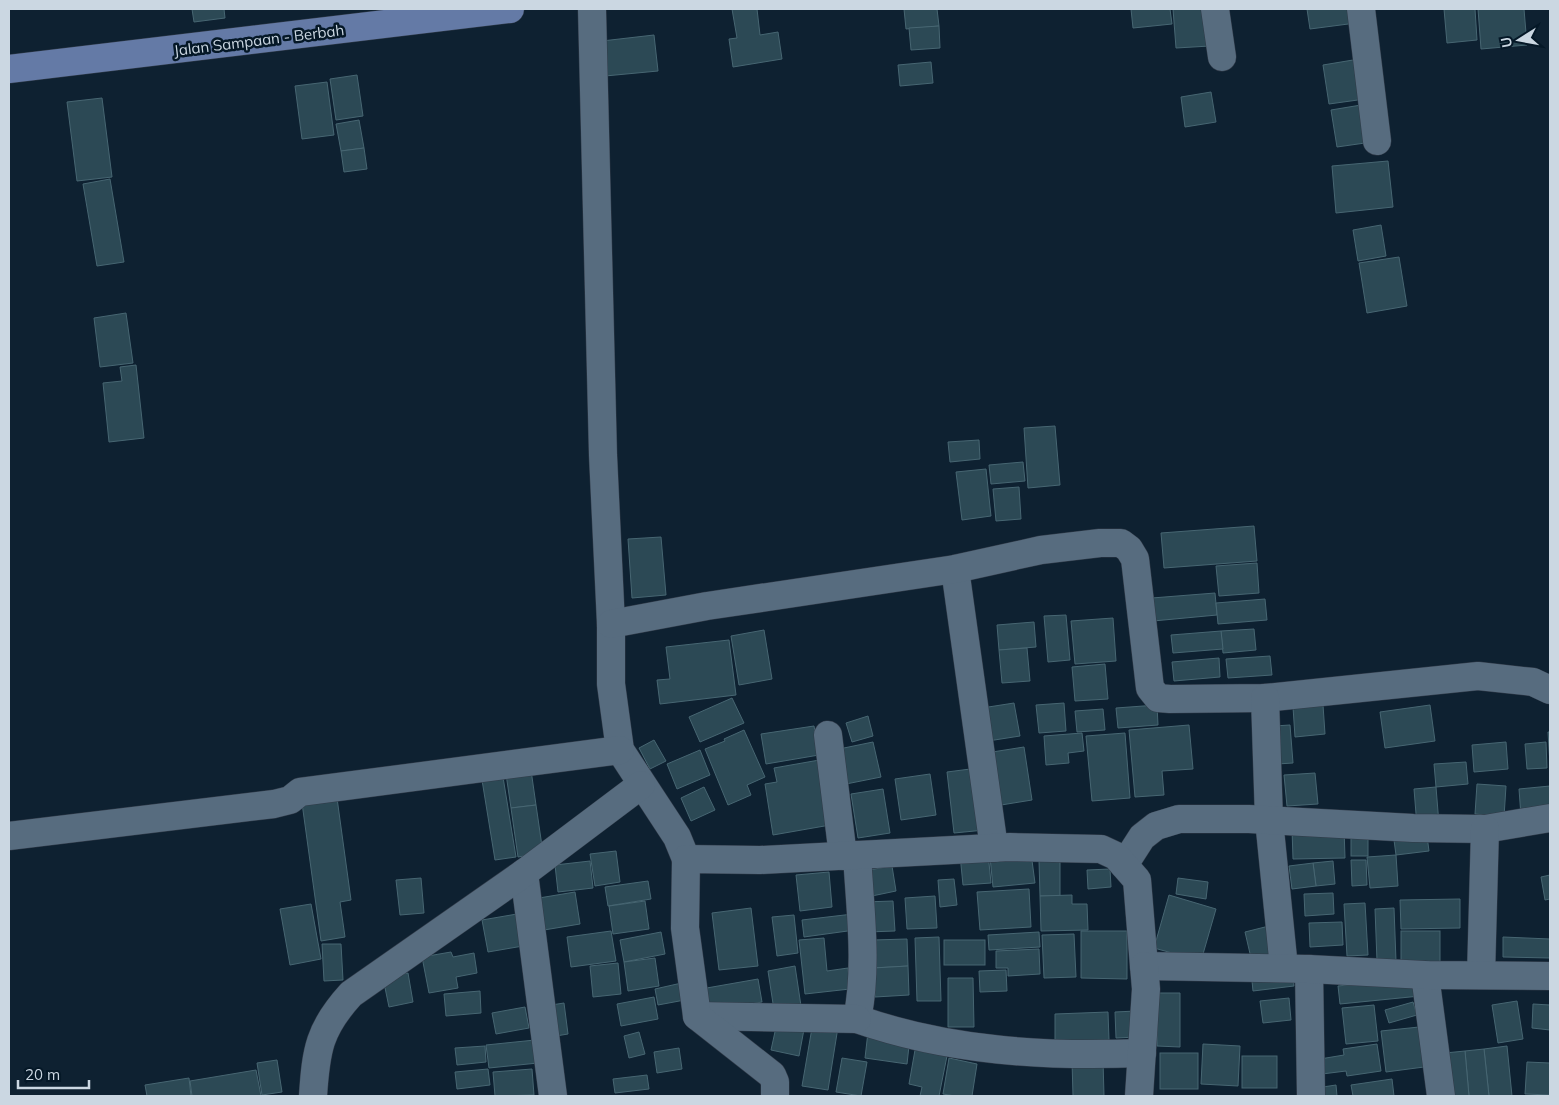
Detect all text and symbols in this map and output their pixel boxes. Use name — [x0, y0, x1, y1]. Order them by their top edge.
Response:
north arrow — [1494, 15, 1544, 65]
street label: Jalan Sampaan - Berbah — [173, 20, 345, 60]
text: U — [1496, 36, 1516, 49]
scale bar — [18, 1058, 89, 1090]
text: 20 m — [25, 1065, 60, 1084]

